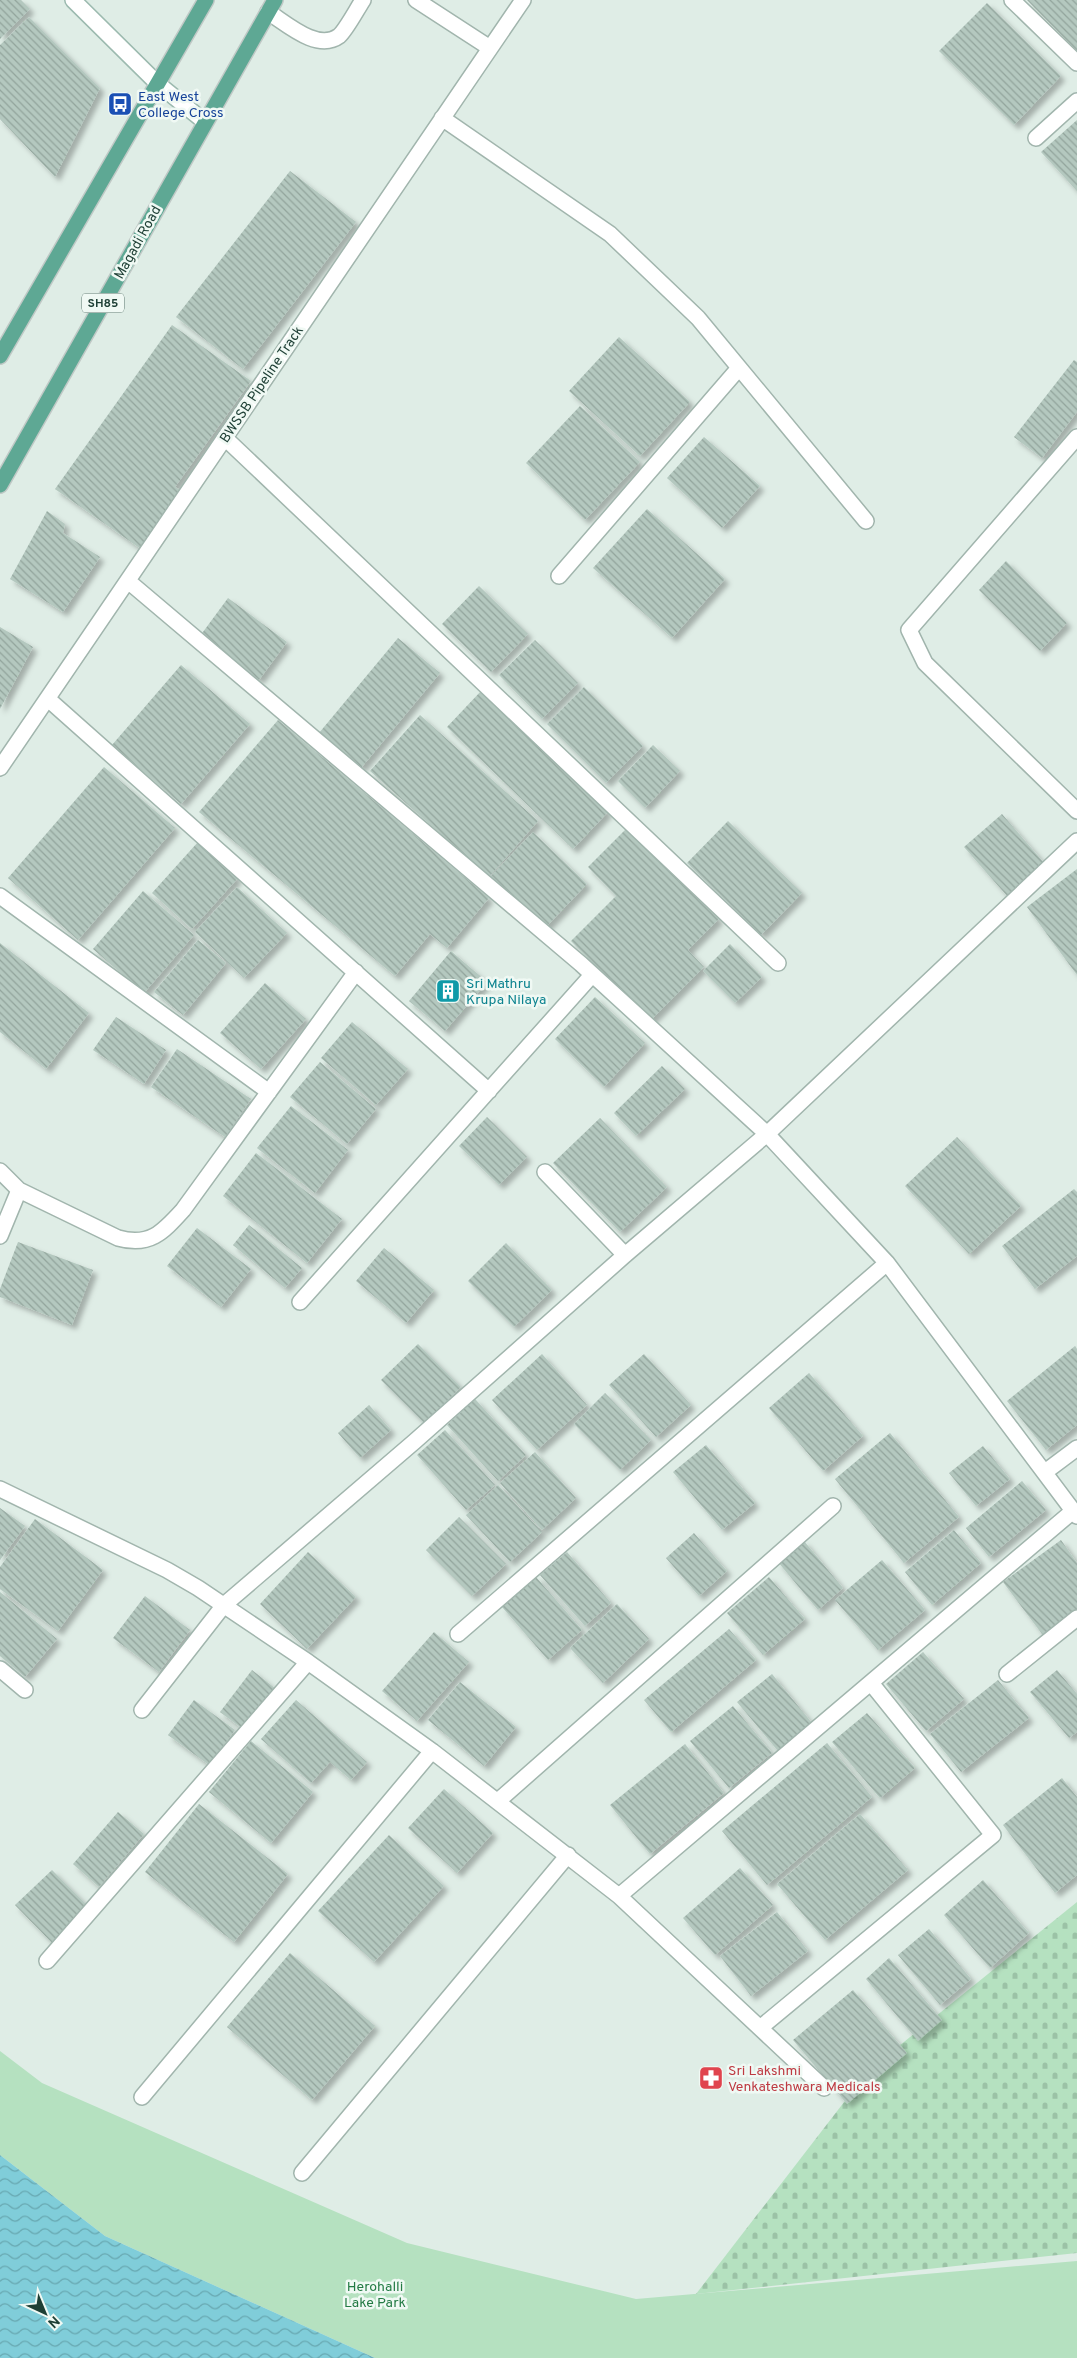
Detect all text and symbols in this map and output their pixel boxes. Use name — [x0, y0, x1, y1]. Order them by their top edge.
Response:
place label: East West College Cross — [138, 89, 224, 122]
bus stop icon: East West College Cross — [107, 91, 133, 117]
street label: Magadi Road — [111, 203, 165, 282]
road number: SH85 — [82, 294, 124, 312]
street label: BWSSB Pipeline Track — [217, 323, 308, 447]
place label: Sri Mathru Krupa Nilaya — [466, 976, 546, 1009]
building icon: Sri Mathru Krupa Nilaya — [435, 978, 461, 1004]
place label: Sri Lakshmi Venkateshwara Medicals — [728, 2063, 881, 2096]
pharmacy icon: Sri Lakshmi Venkateshwara Medicals — [698, 2065, 724, 2091]
park label: Herohalli Lake Park — [344, 2279, 406, 2312]
north arrow — [20, 2288, 70, 2338]
text: N — [43, 2312, 63, 2331]

